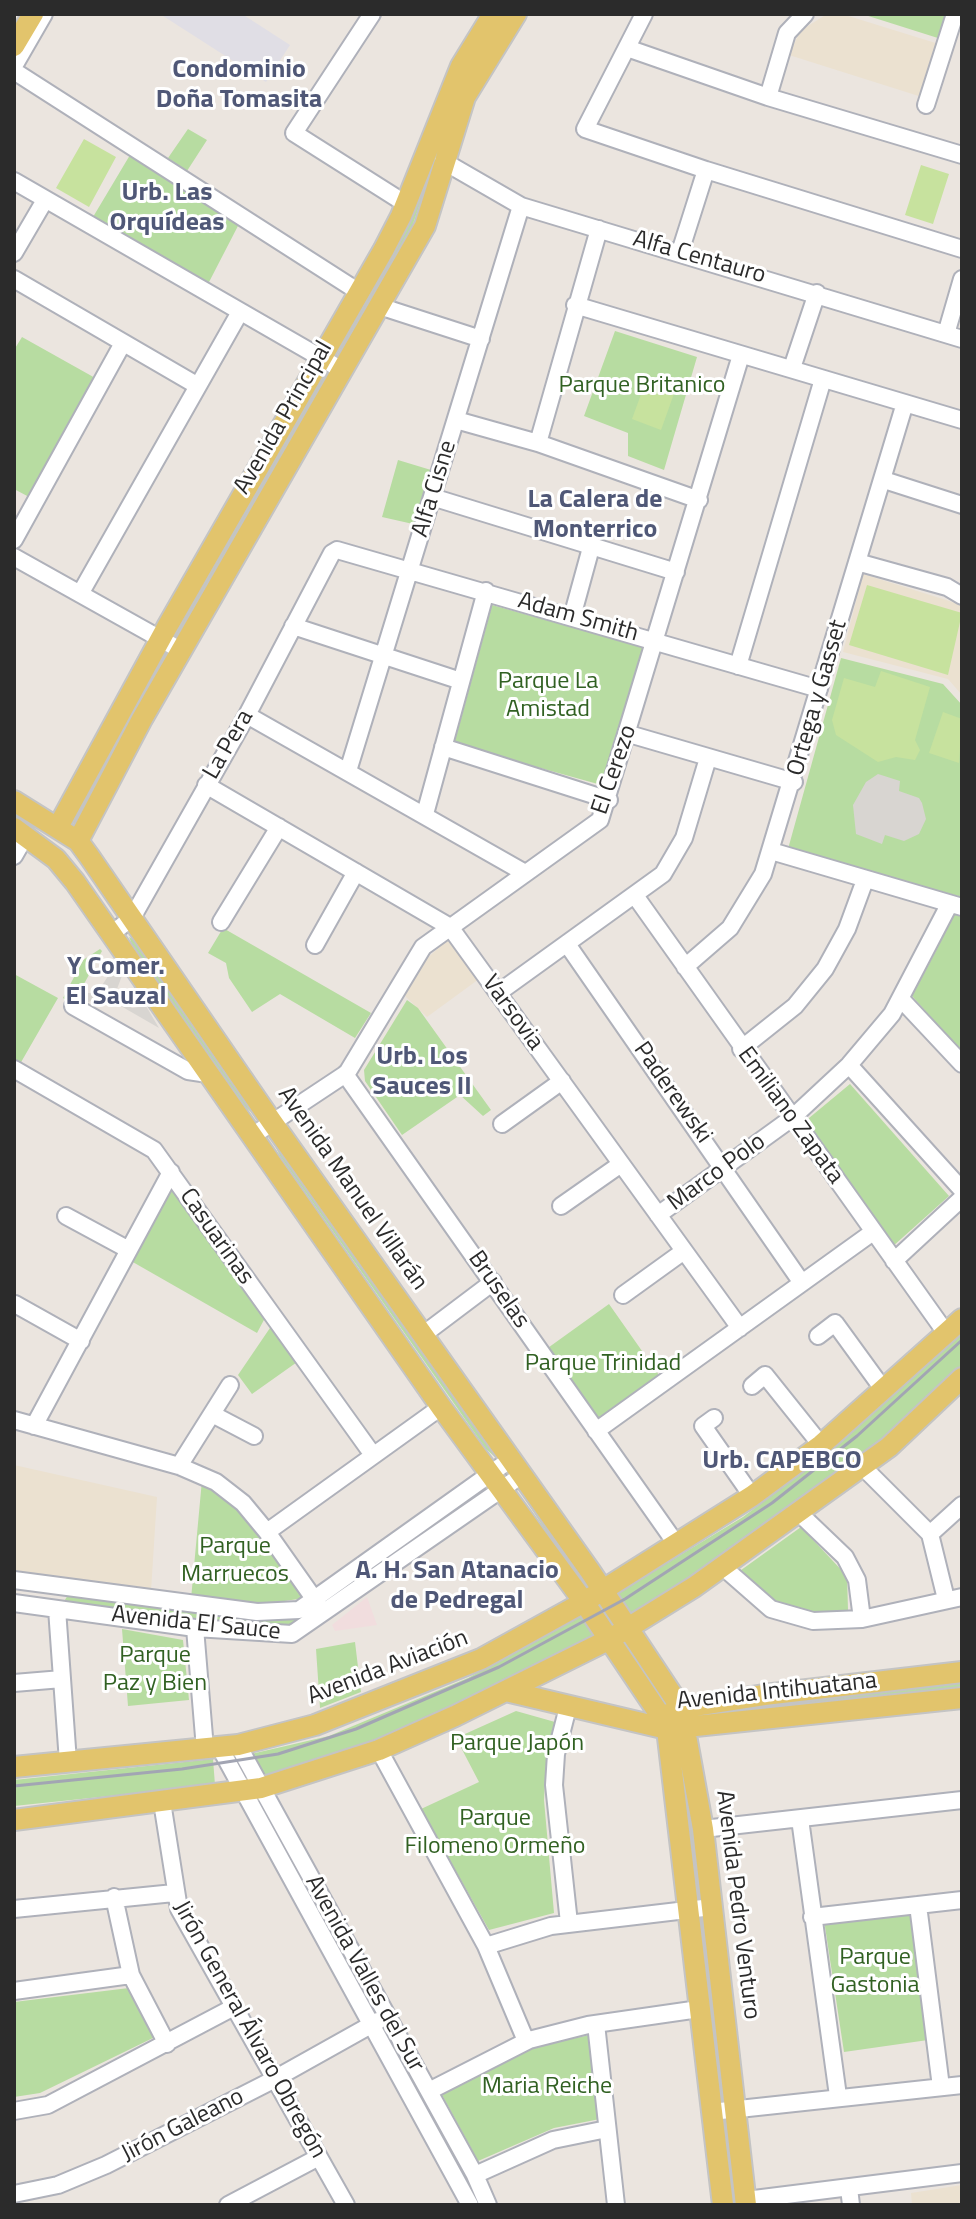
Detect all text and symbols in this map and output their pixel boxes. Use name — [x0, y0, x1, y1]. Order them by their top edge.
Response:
district label: Condominio Doña Tomasita — [156, 55, 322, 116]
district label: Urb. Las Orquídeas — [110, 178, 224, 240]
street label: Alfa Centauro — [629, 225, 769, 291]
street label: Avenida Principal — [229, 336, 339, 500]
park label: Parque Britanico — [559, 372, 725, 400]
street label: Alfa Cisne — [407, 437, 463, 541]
district label: La Calera de Monterrico — [527, 485, 663, 546]
street label: Adam Smith — [514, 587, 642, 649]
street label: Ortega y Gasset — [782, 617, 854, 779]
park label: Parque La Amistad — [498, 668, 598, 724]
street label: La Pera — [198, 705, 260, 785]
street label: El Cerezo — [586, 721, 644, 819]
district label: Y Comer. El Sauzal — [65, 952, 167, 1014]
street label: Varsovia — [475, 970, 549, 1056]
street label: Paderewski — [627, 1037, 717, 1149]
district label: Urb. Los Sauces II — [372, 1042, 472, 1104]
street label: Emiliano Zapata — [731, 1042, 849, 1190]
street label: Avenida Manuel Villarán — [271, 1082, 433, 1296]
street label: Marco Polo — [663, 1128, 771, 1218]
street label: Casuarinas — [172, 1183, 260, 1291]
street label: Bruselas — [461, 1246, 535, 1334]
park label: Parque Trinidad — [525, 1350, 681, 1378]
district label: Urb. CAPEBCO — [702, 1446, 862, 1478]
park label: Parque Marruecos — [181, 1533, 289, 1589]
district label: A. H. San Atanacio de Pedregal — [355, 1556, 559, 1618]
street label: Avenida El Sauce — [110, 1601, 282, 1647]
street label: Avenida Aviación — [304, 1624, 472, 1712]
park label: Parque Paz y Bien — [103, 1642, 207, 1698]
street label: Avenida Intihuatana — [676, 1667, 878, 1717]
park label: Parque Japón — [450, 1730, 584, 1758]
street label: Avenida Pedro Venturo — [709, 1789, 765, 2021]
park label: Parque Filomeno Ormeño — [404, 1805, 586, 1861]
street label: Avenida Valles del Sur — [298, 1871, 430, 2077]
street label: Jirón General Álvaro Obregón — [166, 1896, 332, 2164]
park label: Parque Gastonia — [830, 1944, 920, 2000]
park label: Maria Reiche — [482, 2073, 612, 2101]
street label: Jirón Galeano — [117, 2083, 249, 2169]

